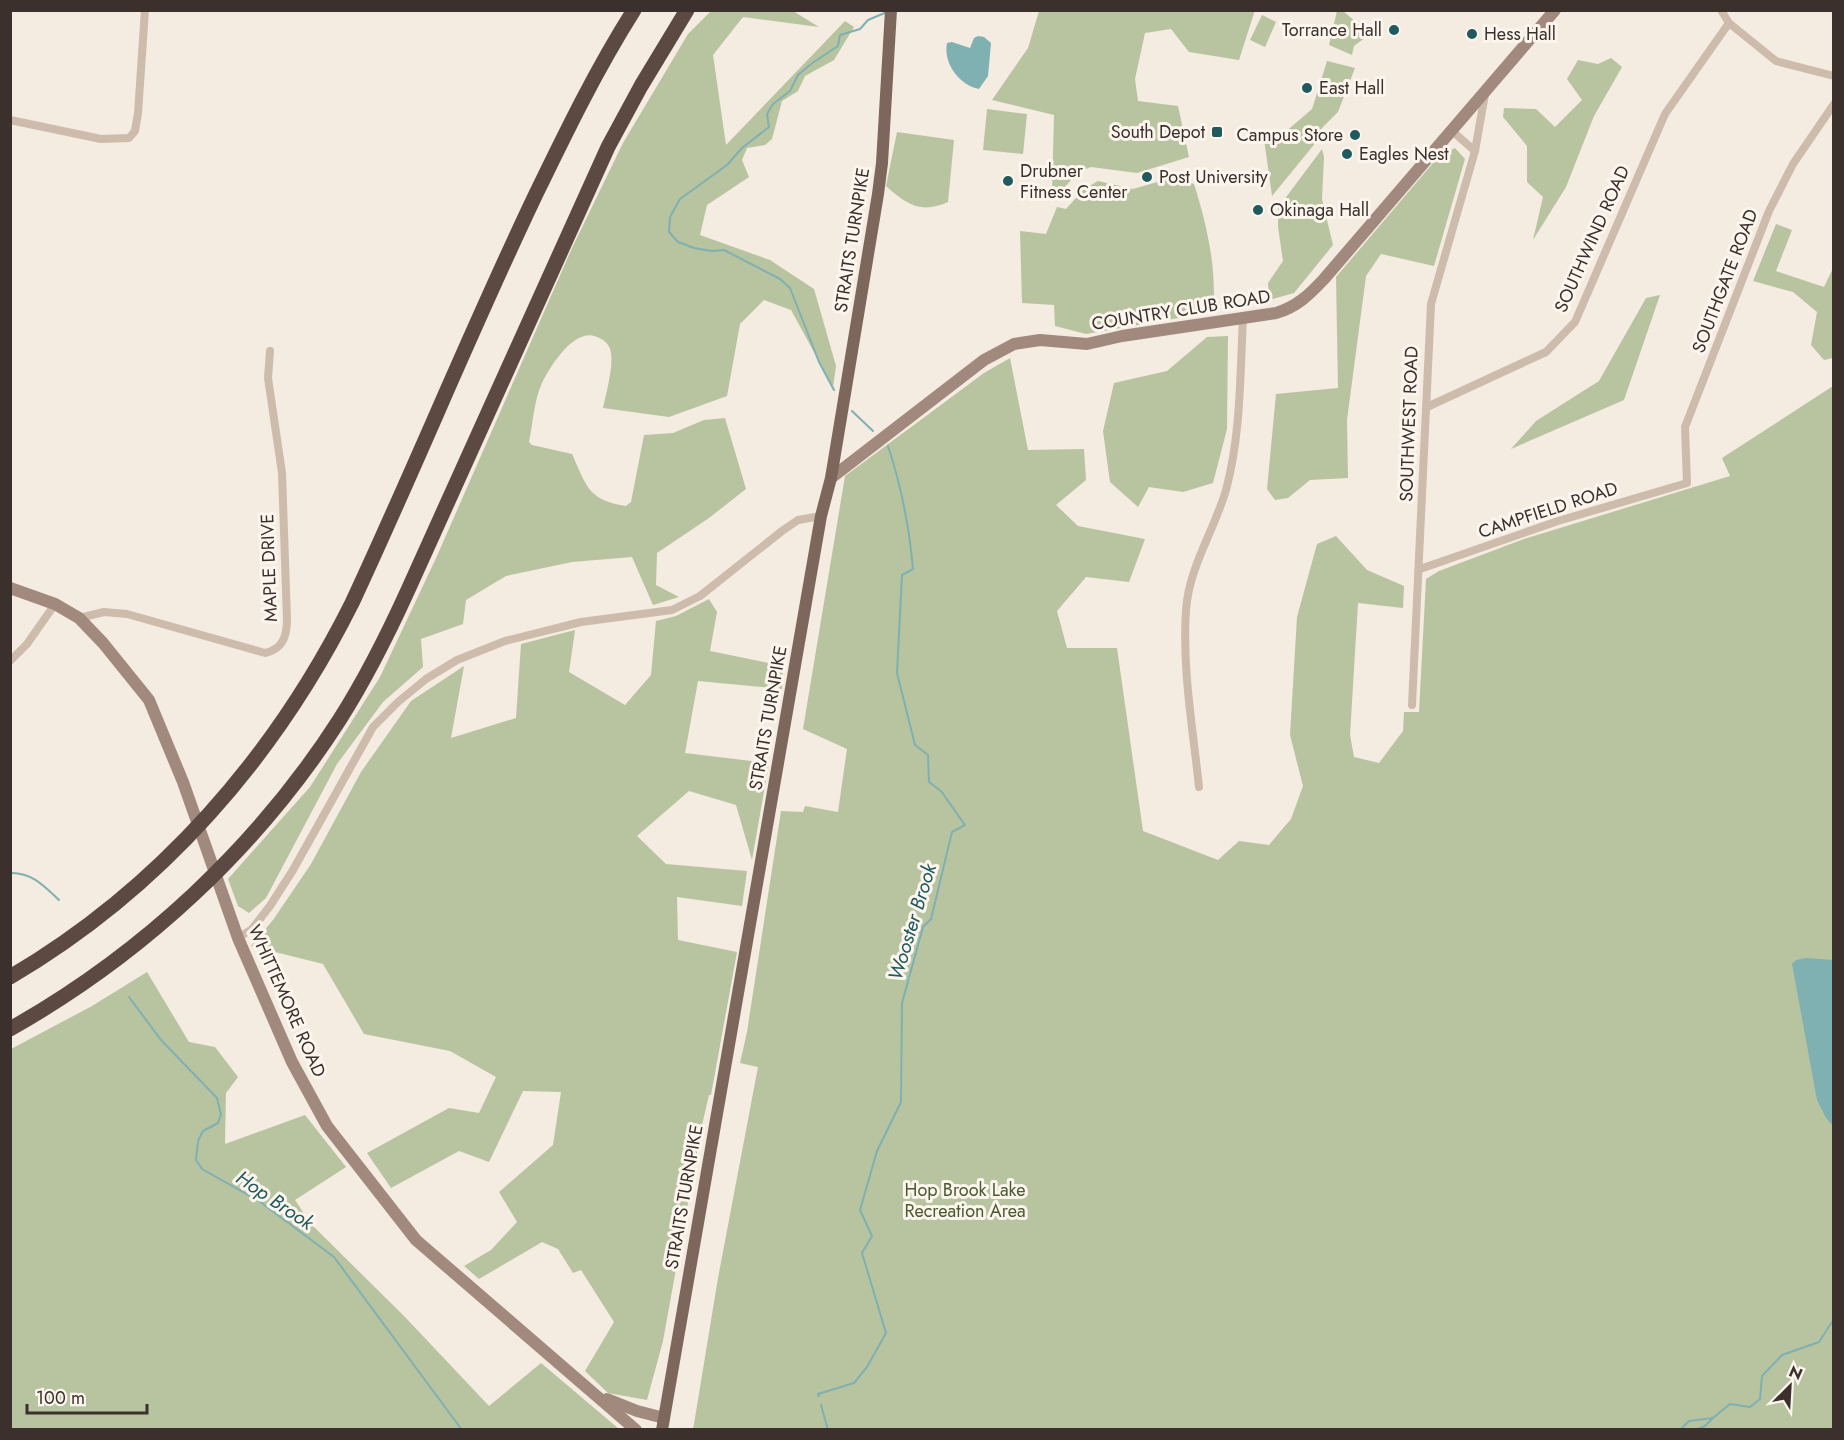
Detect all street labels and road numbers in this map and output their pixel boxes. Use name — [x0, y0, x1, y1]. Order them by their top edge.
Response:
street label: SOUTHWIND ROAD — [1548, 161, 1636, 317]
street label: STRAITS TURNPIKE — [828, 166, 876, 314]
street label: SOUTHGATE ROAD — [1686, 205, 1764, 357]
street label: COUNTRY CLUB ROAD — [1090, 283, 1272, 337]
street label: SOUTHWEST ROAD — [1393, 346, 1425, 502]
street label: CAMPFIELD ROAD — [1475, 475, 1621, 545]
street label: MAPLE DRIVE — [254, 513, 284, 623]
street label: STRAITS TURNPIKE — [742, 644, 794, 792]
street label: WHITTEMORE ROAD — [242, 921, 332, 1081]
street label: STRAITS TURNPIKE — [658, 1123, 710, 1271]

